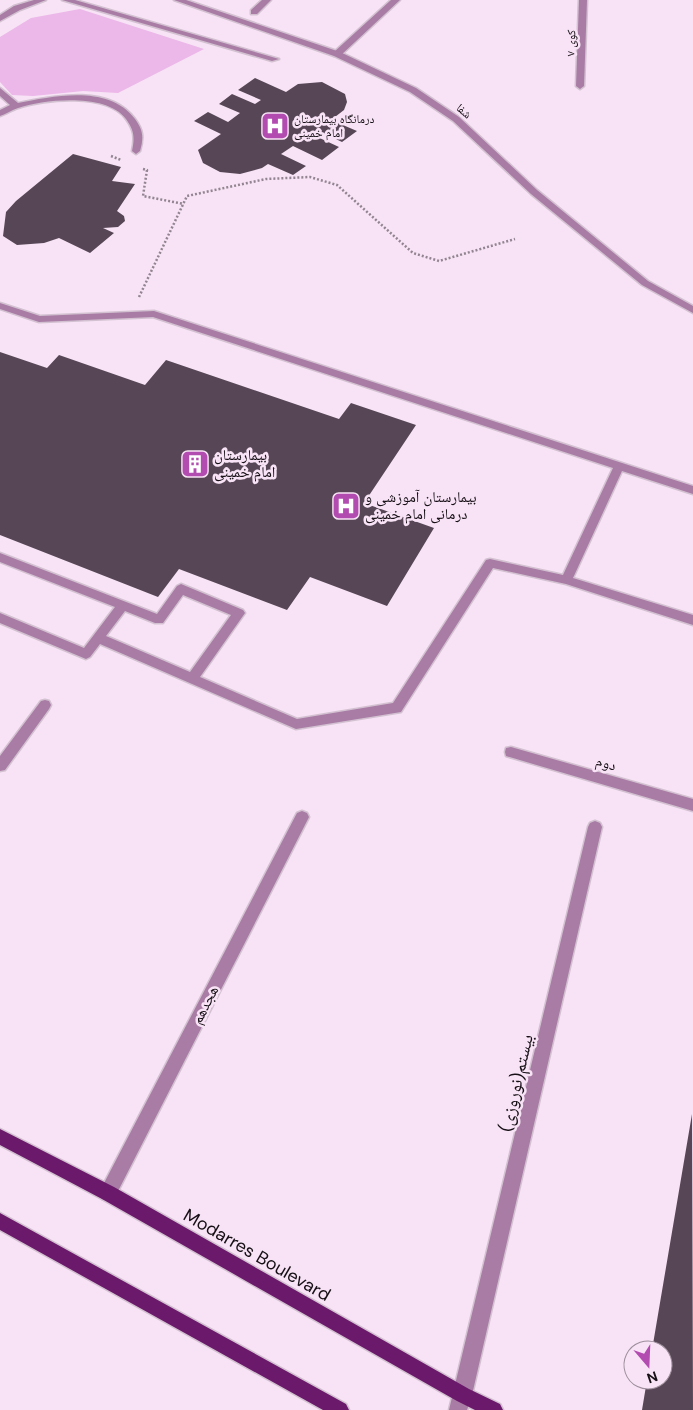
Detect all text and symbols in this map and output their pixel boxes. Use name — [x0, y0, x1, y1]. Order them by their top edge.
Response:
street label: کوی ۷ — [563, 29, 579, 57]
street label: شفا — [453, 100, 475, 122]
hospital icon: درمانگاه بیمارستان امام خمینی — [260, 111, 290, 141]
place label: درمانگاه بیمارستان امام خمینی — [294, 111, 375, 141]
place label: بیمارستان امام خمینی — [214, 445, 275, 482]
building icon: بیمارستان امام خمینی — [180, 449, 210, 479]
place label: بیمارستان آموزشی و درمانی امام خمینی — [365, 487, 477, 524]
hospital icon: بیمارستان آموزشی و درمانی امام خمینی — [331, 491, 361, 521]
street label: دوم — [593, 751, 619, 775]
street label: هجدهم — [187, 983, 223, 1027]
street label: بیستم(نوروزی) — [493, 1032, 539, 1134]
street label: Modarres Boulevard — [179, 1203, 335, 1307]
north arrow — [623, 1340, 673, 1390]
text: N — [644, 1367, 660, 1387]

